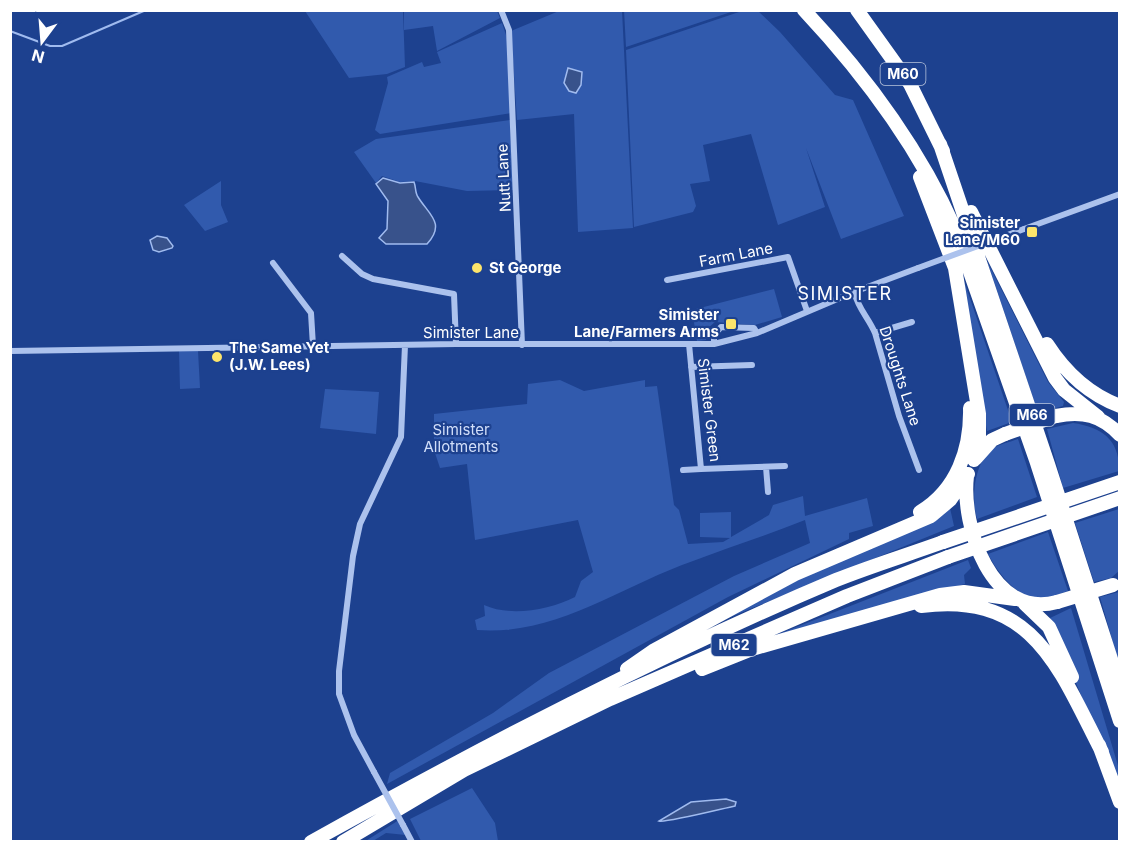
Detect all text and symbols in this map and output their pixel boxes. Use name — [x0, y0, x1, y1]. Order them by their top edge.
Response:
north arrow — [12, 12, 72, 72]
text: N — [29, 45, 46, 68]
road number: M60 — [880, 63, 926, 85]
street label: Nutt Lane — [492, 143, 515, 213]
place label: Simister Lane/M60 — [945, 213, 1020, 249]
marker: Simister Lane/M60 — [1025, 225, 1039, 239]
street label: Farm Lane — [697, 238, 774, 271]
place label: St George — [489, 258, 561, 277]
marker: St George — [470, 261, 484, 275]
district label: SIMISTER — [797, 283, 893, 304]
place label: Simister Lane/Farmers Arms — [574, 305, 719, 341]
marker: Simister Lane/Farmers Arms — [724, 317, 738, 331]
street label: Simister Lane — [423, 323, 519, 342]
street label: Droughts Lane — [875, 324, 926, 428]
place label: The Same Yet (J.W. Lees) — [229, 338, 330, 374]
marker: The Same Yet (J.W. Lees) — [210, 350, 224, 364]
street label: Simister Green — [694, 357, 725, 463]
road number: M66 — [1010, 404, 1054, 426]
park label: Simister Allotments — [424, 420, 499, 456]
road number: M62 — [712, 634, 756, 656]

